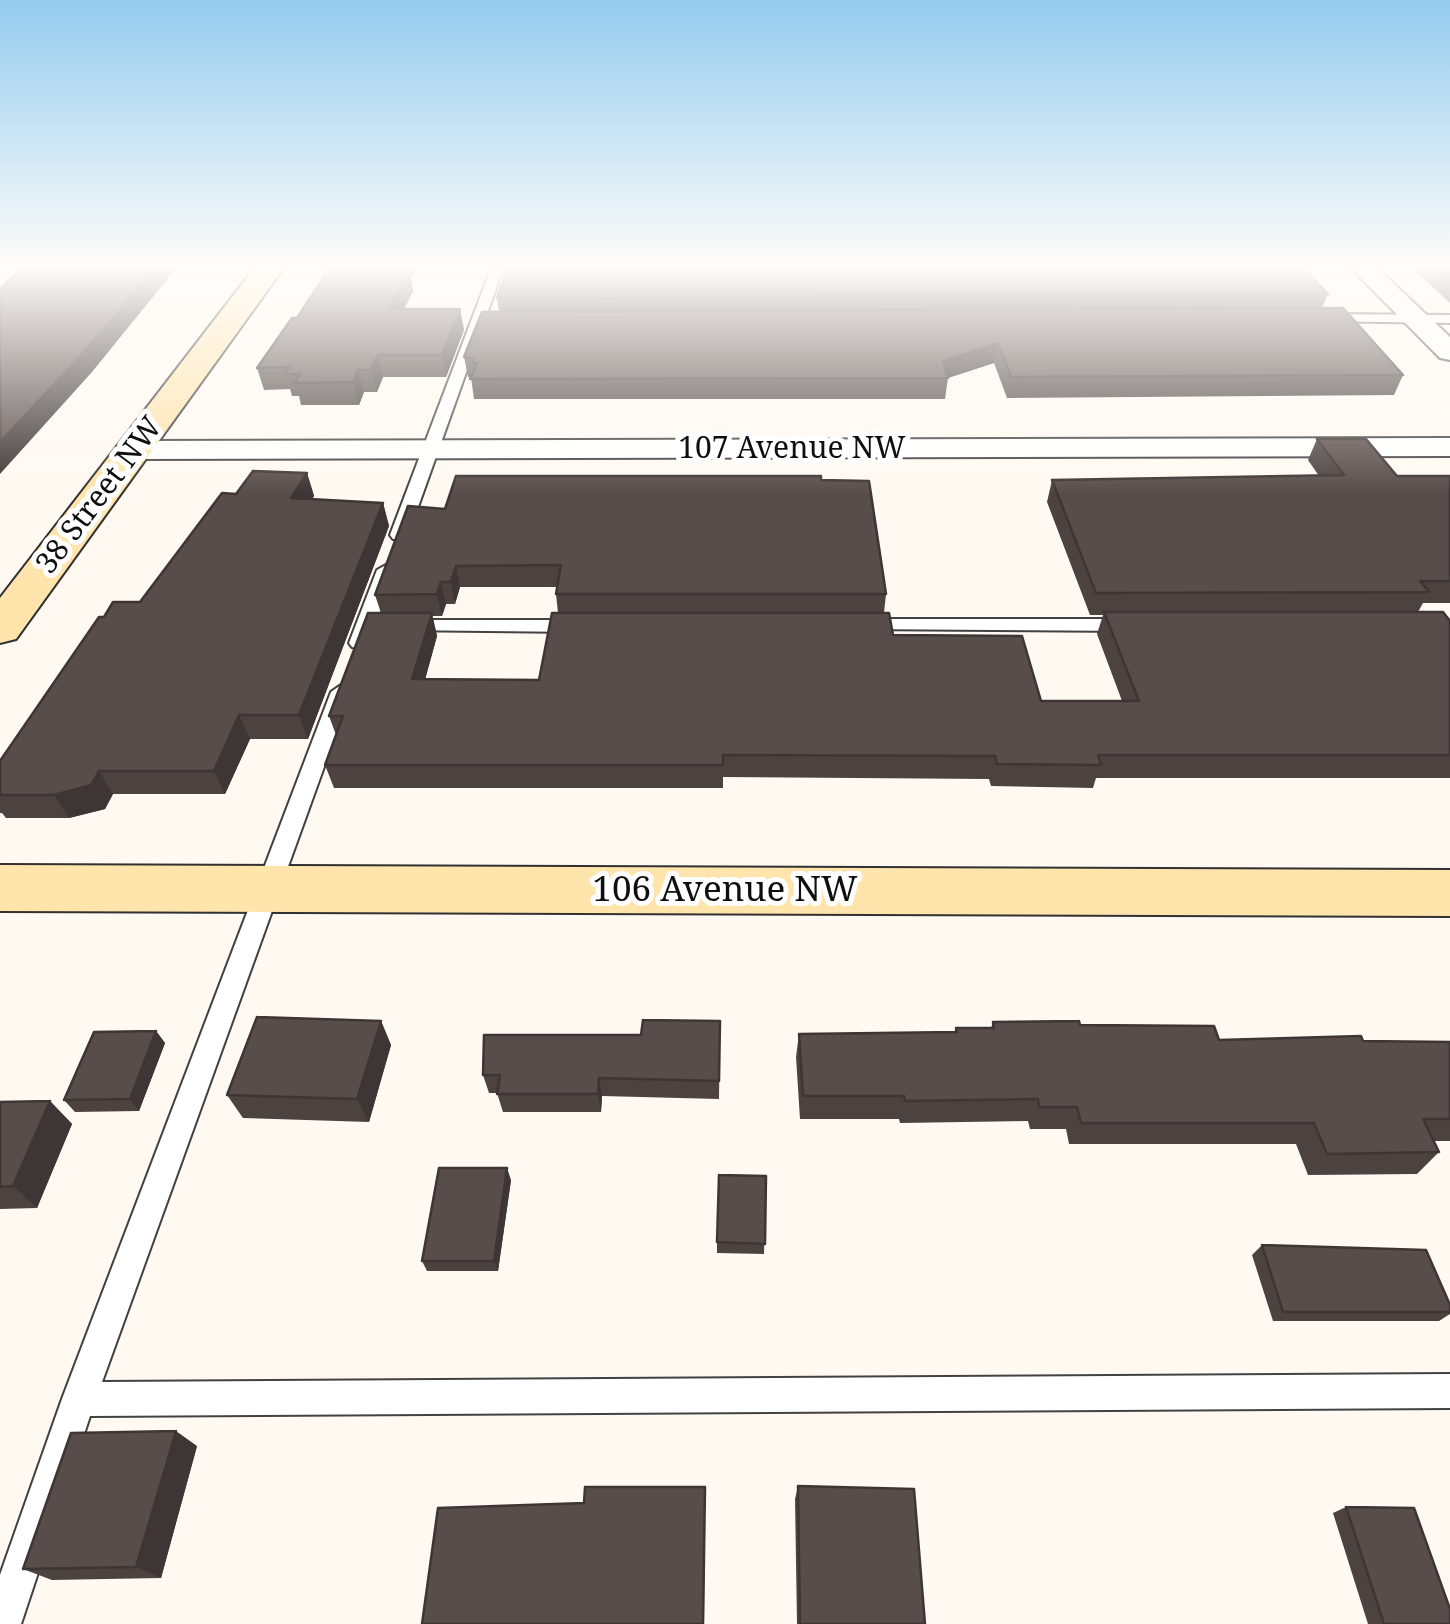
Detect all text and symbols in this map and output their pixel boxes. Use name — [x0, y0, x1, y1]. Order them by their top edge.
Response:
street label: 38 Street NW — [29, 410, 171, 582]
street label: 107 Avenue NW — [678, 431, 906, 467]
street label: 106 Avenue NW — [592, 870, 858, 912]

